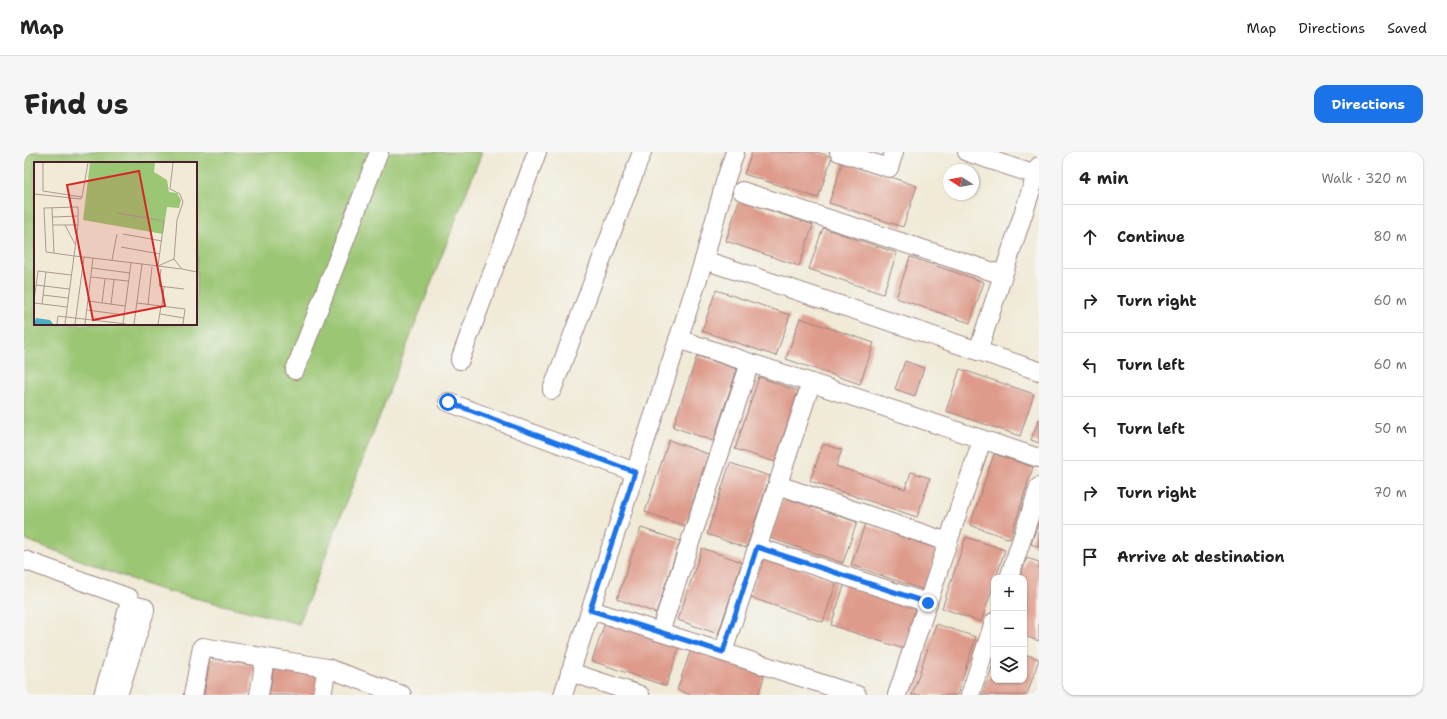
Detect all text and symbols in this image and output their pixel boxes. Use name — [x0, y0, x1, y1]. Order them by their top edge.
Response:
text: Map — [20, 15, 64, 40]
text: Map — [1247, 19, 1277, 37]
text: Directions — [1299, 19, 1365, 37]
text: Saved — [1387, 19, 1427, 37]
text: Find us — [24, 85, 129, 123]
button: Directions — [1314, 85, 1423, 123]
inset map — [34, 162, 197, 325]
north arrow — [943, 164, 979, 200]
text: 4 min — [1079, 167, 1129, 189]
text: Walk · 320 m — [1321, 170, 1407, 187]
icon: ahead — [1079, 226, 1101, 248]
text: Continue — [1117, 227, 1185, 247]
text: 80 m — [1373, 228, 1407, 245]
icon: right — [1079, 290, 1101, 312]
text: Turn right — [1117, 291, 1197, 311]
text: 60 m — [1374, 292, 1407, 309]
icon: left — [1079, 354, 1101, 376]
text: Turn left — [1117, 355, 1185, 375]
text: 60 m — [1374, 356, 1407, 373]
route start — [439, 393, 457, 411]
icon: left — [1079, 418, 1101, 440]
text: Turn left — [1117, 419, 1185, 439]
text: 50 m — [1374, 420, 1407, 437]
icon: right — [1079, 482, 1101, 504]
text: Turn right — [1117, 483, 1197, 503]
text: 70 m — [1373, 484, 1407, 501]
icon: arrive — [1079, 546, 1101, 568]
text: Arrive at destination — [1117, 547, 1285, 567]
map controls — [991, 575, 1027, 683]
button: + — [991, 575, 1027, 611]
route end — [919, 594, 937, 612]
button: − — [991, 611, 1027, 647]
button: layers — [991, 647, 1027, 683]

